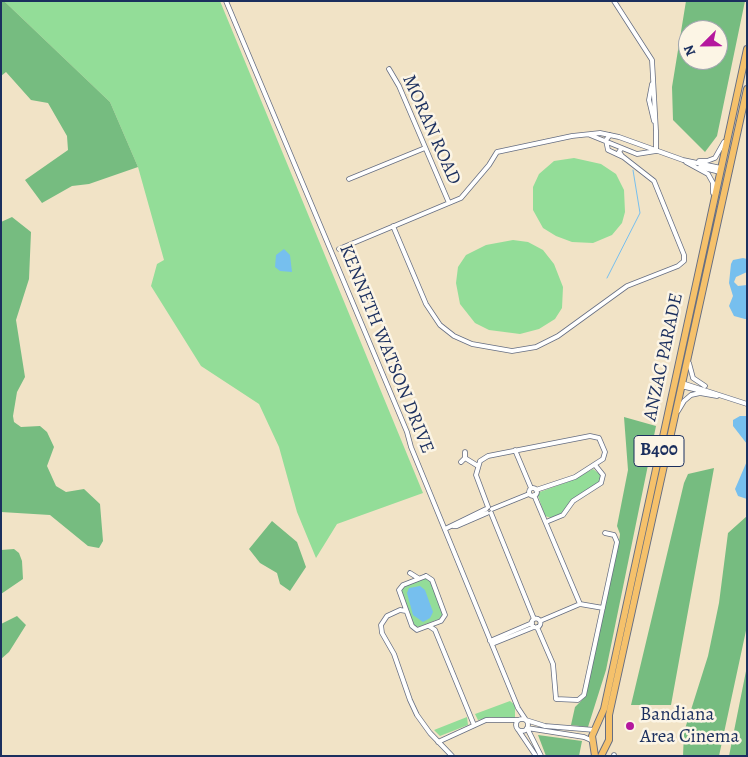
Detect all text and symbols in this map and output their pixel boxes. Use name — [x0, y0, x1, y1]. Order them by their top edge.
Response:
north arrow — [678, 20, 728, 70]
text: N — [679, 42, 700, 59]
street label: MORAN ROAD — [397, 71, 465, 189]
street label: KENNETH WATSON DRIVE — [334, 241, 438, 457]
street label: ANZAC PARADE — [639, 291, 689, 423]
road number: B400 — [634, 436, 684, 466]
place label: Bandiana Area Cinema — [640, 704, 739, 748]
marker: Bandiana Area Cinema — [624, 720, 636, 732]

